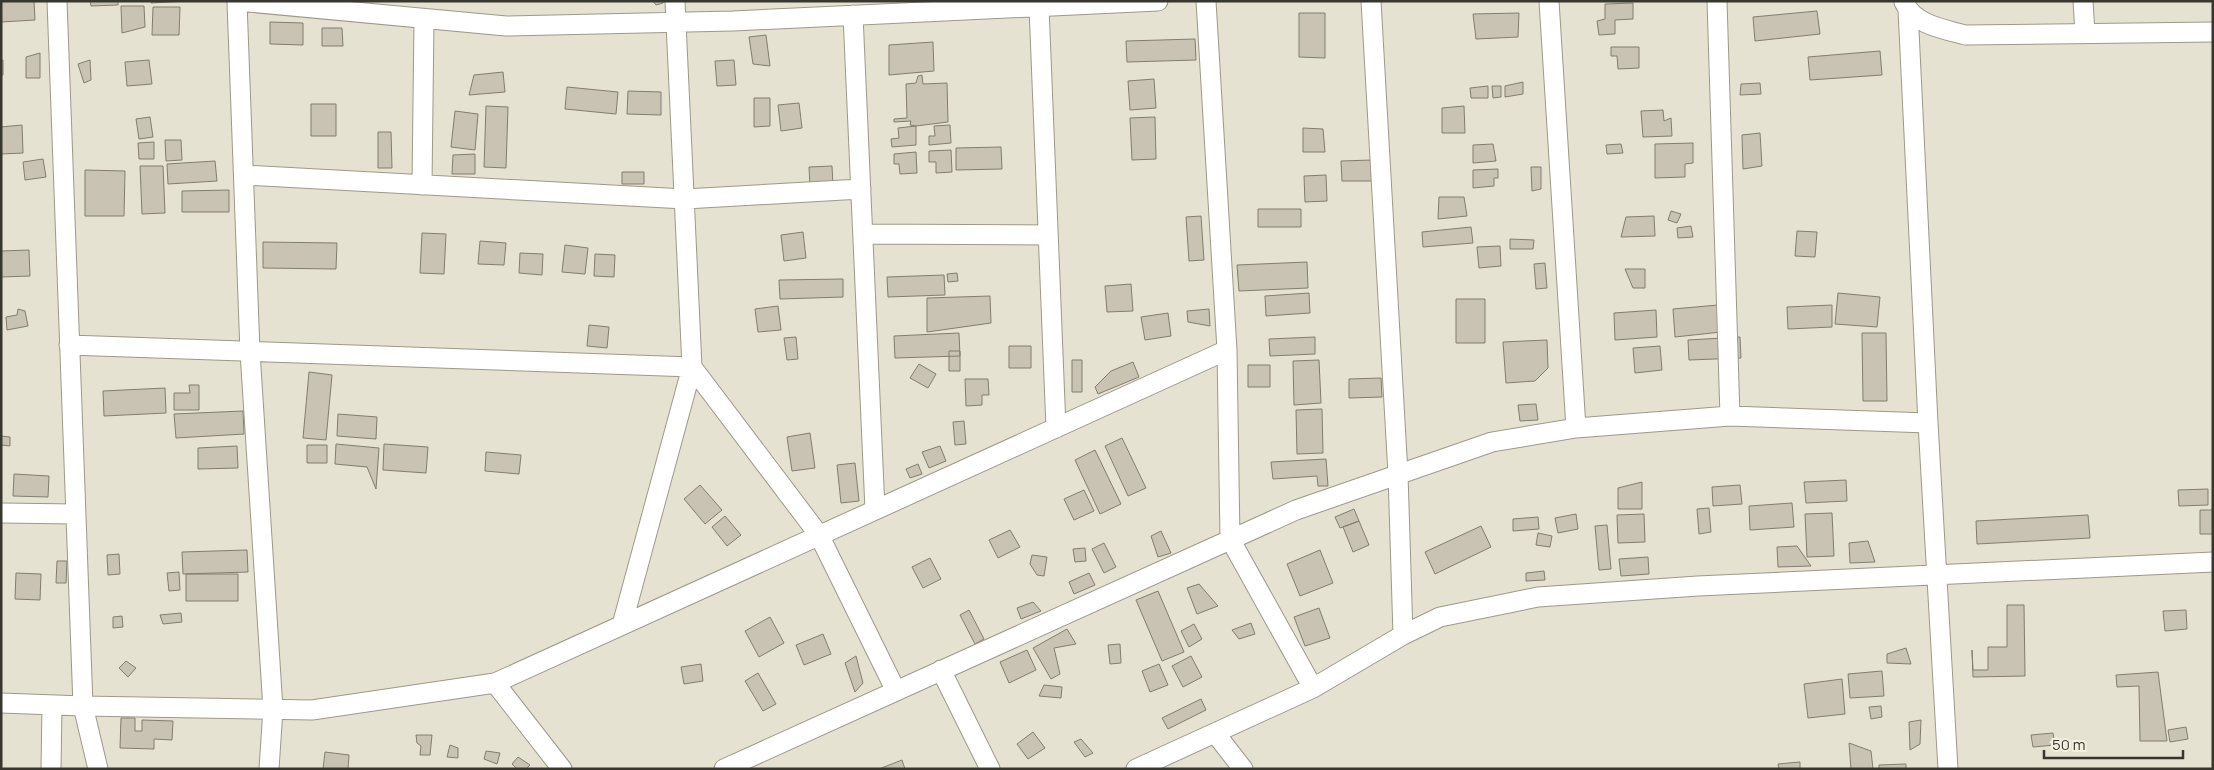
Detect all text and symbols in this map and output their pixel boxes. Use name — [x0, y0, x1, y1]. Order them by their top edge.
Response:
scale bar — [2044, 728, 2183, 760]
text: 50 m — [2052, 734, 2086, 755]

